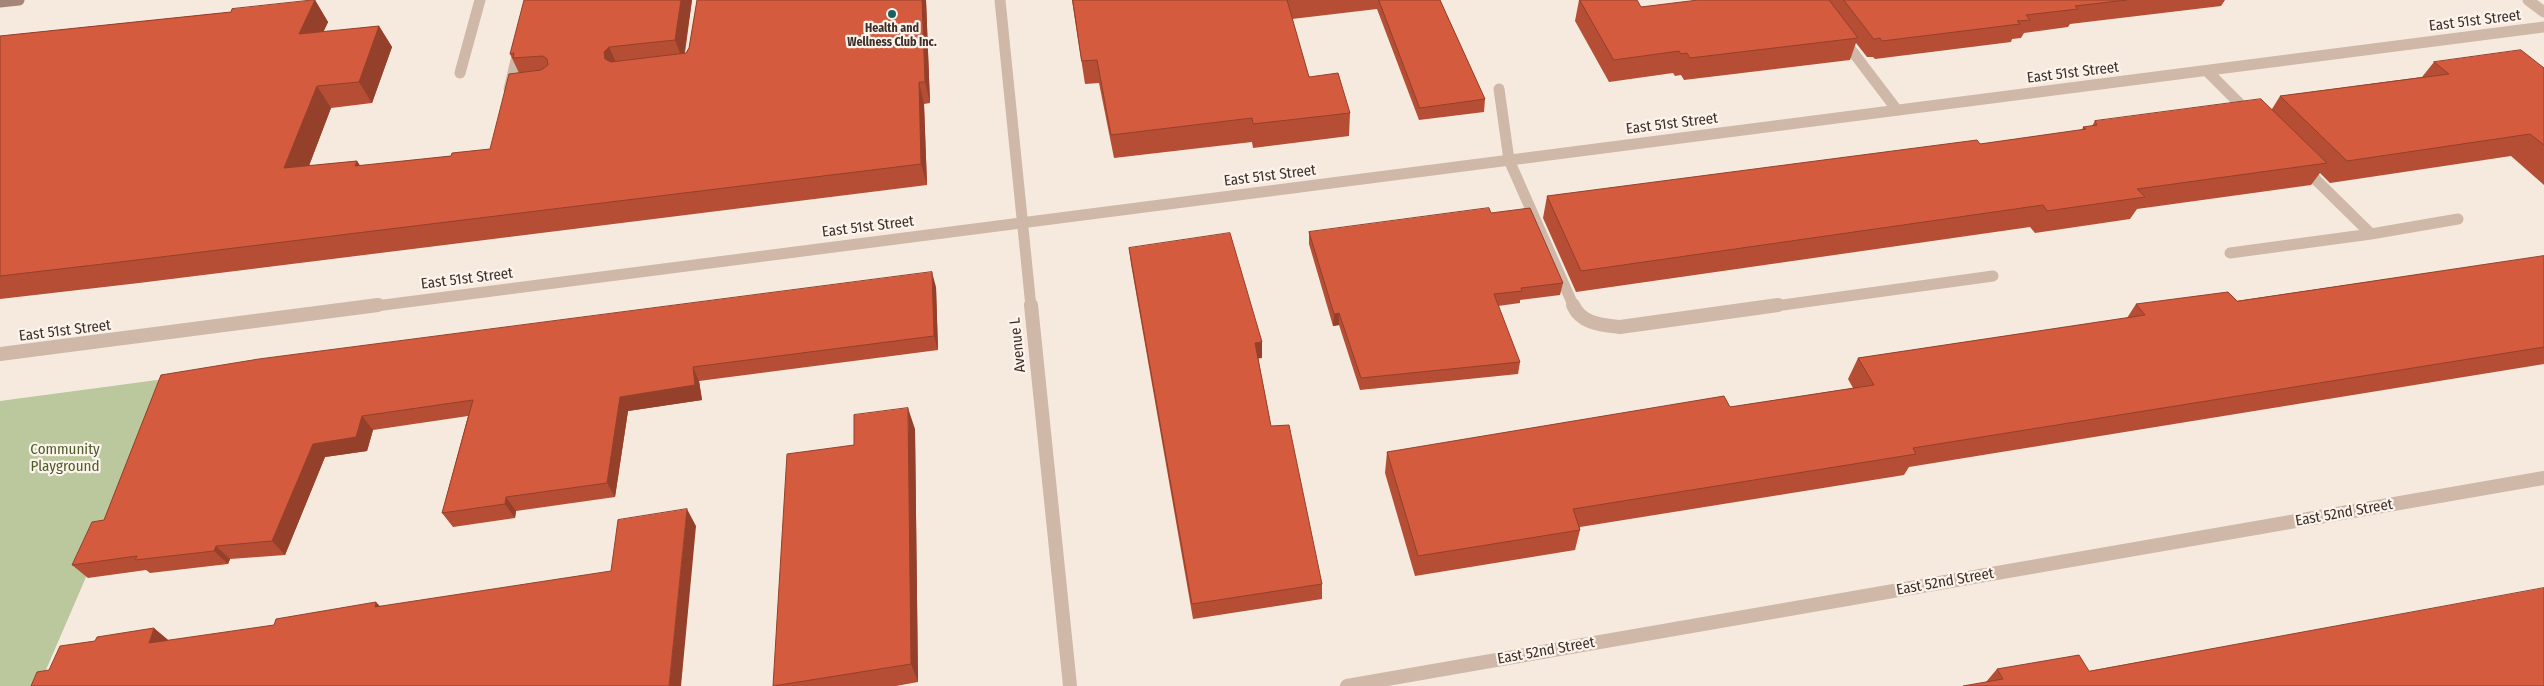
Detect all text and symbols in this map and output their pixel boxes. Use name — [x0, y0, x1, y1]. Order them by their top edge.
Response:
street label: East 51st Street — [2428, 6, 2522, 36]
marker: Health and Wellness Club Inc. — [886, 8, 898, 20]
place label: Health and Wellness Club Inc. — [847, 22, 937, 50]
street label: East 51st Street — [2026, 58, 2120, 88]
street label: East 51st Street — [1625, 109, 1719, 139]
street label: East 51st Street — [1223, 161, 1317, 191]
street label: East 51st Street — [821, 212, 915, 242]
street label: East 51st Street — [420, 264, 514, 294]
street label: East 51st Street — [18, 316, 112, 346]
street label: Avenue L — [1006, 317, 1030, 373]
park label: Community Playground — [30, 441, 100, 476]
street label: East 52nd Street — [2294, 496, 2394, 530]
street label: East 52nd Street — [1895, 565, 1995, 599]
street label: East 52nd Street — [1496, 634, 1596, 668]

